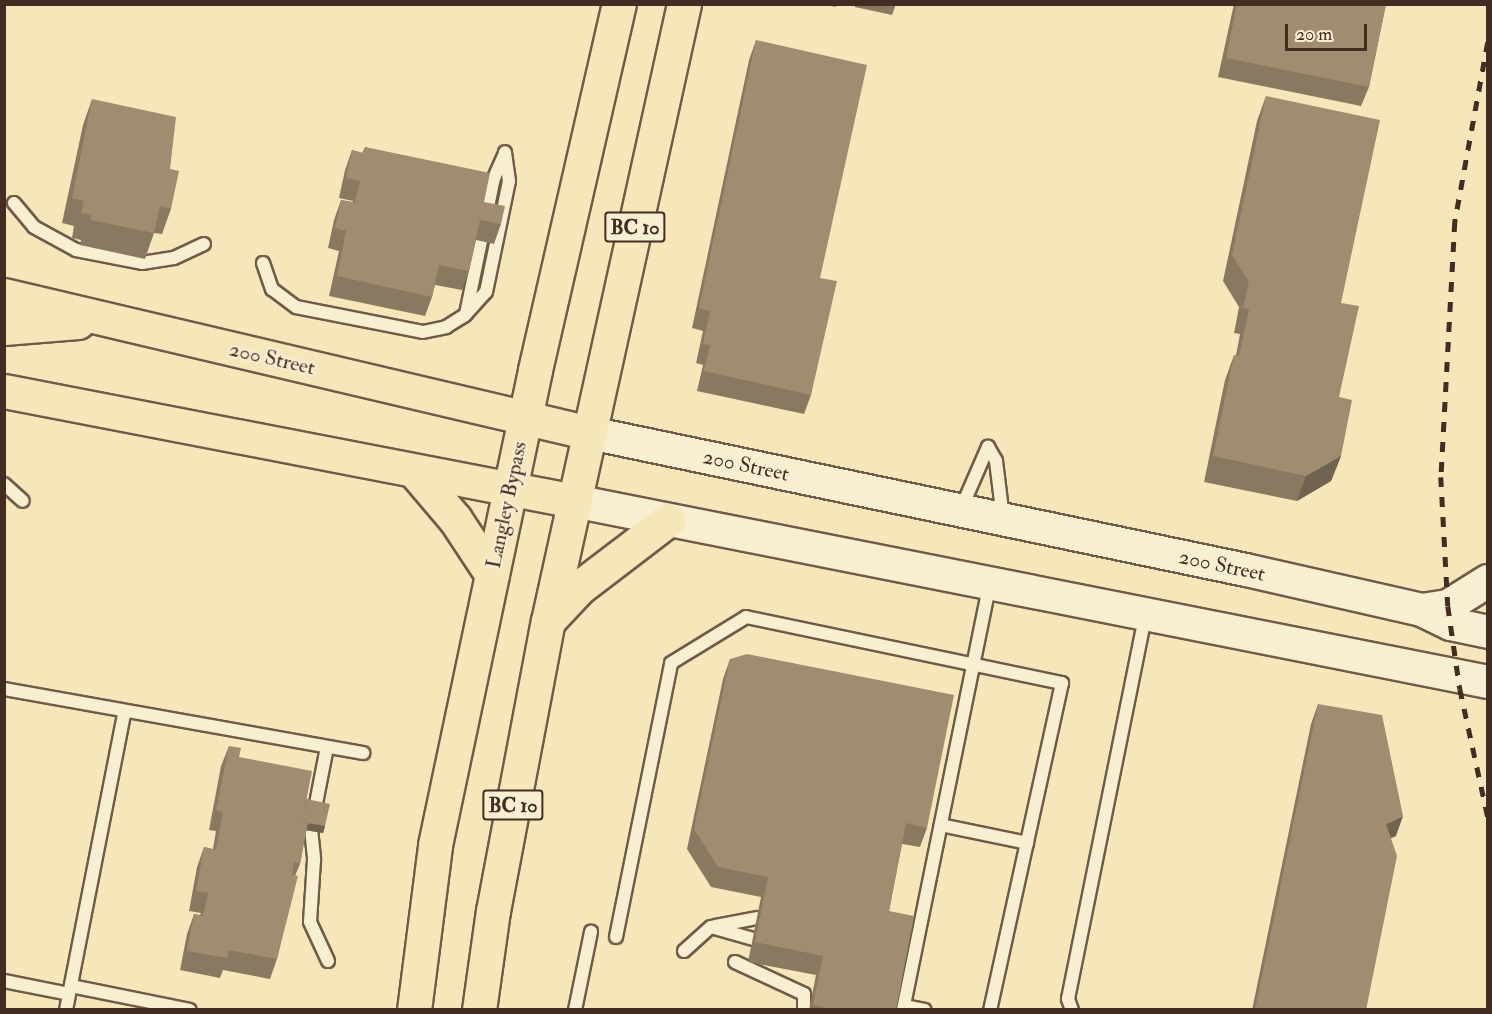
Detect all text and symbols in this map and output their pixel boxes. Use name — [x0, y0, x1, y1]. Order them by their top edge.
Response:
scale bar — [1288, 12, 1370, 50]
text: 20 m — [1296, 23, 1332, 46]
road number: BC 10 — [604, 210, 666, 244]
street label: 200 Street — [227, 337, 317, 381]
street label: Langley Bypass — [481, 439, 533, 571]
street label: 200 Street — [701, 445, 791, 487]
street label: 200 Street — [1177, 545, 1267, 587]
road number: BC 10 — [482, 788, 544, 822]

